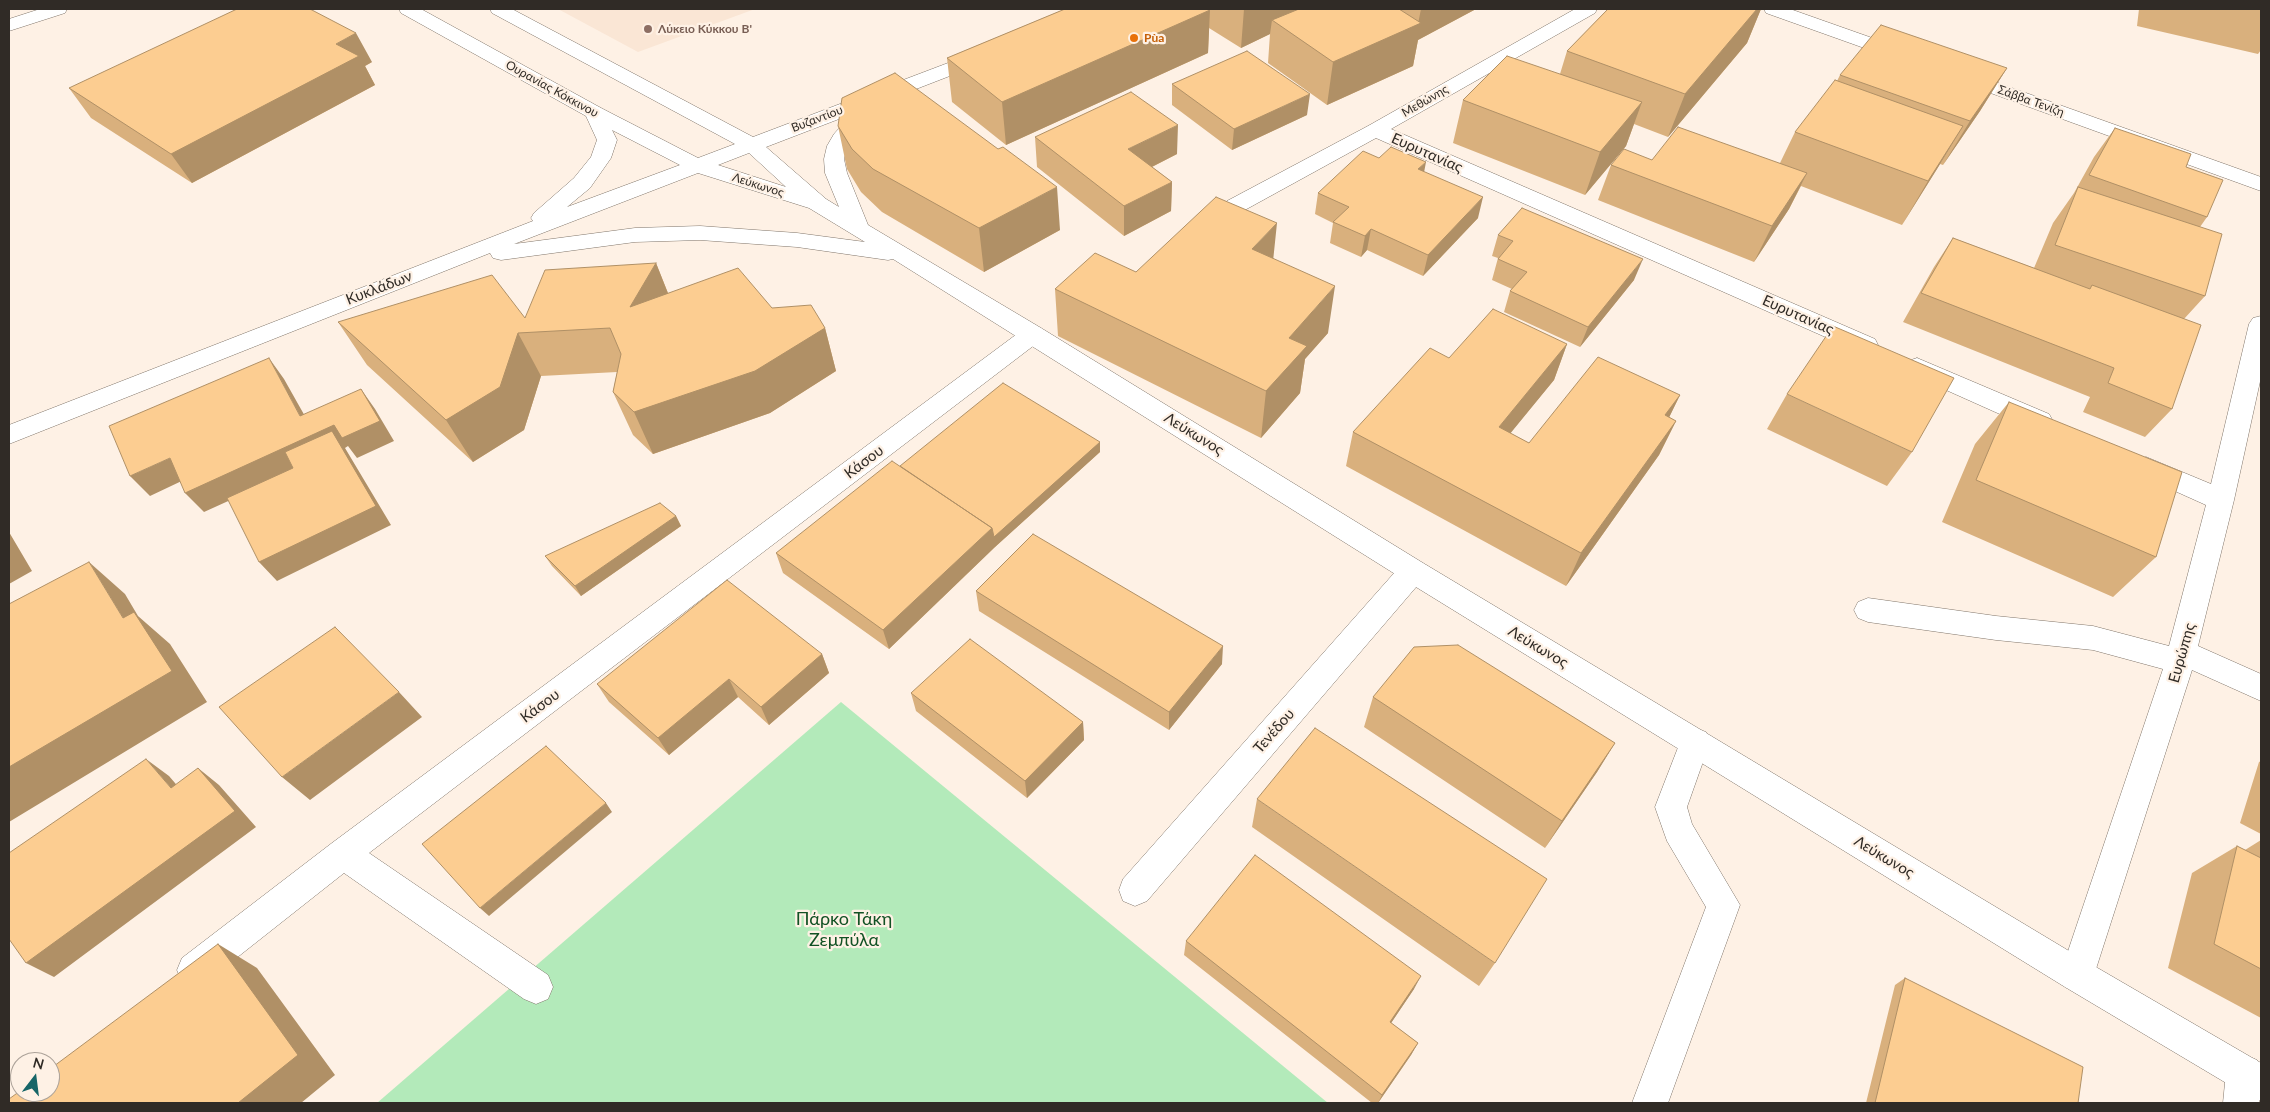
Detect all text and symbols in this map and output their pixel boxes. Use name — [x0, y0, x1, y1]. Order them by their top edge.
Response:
place label: Λύκειο Κύκκου Β' — [658, 22, 752, 36]
marker: Λύκειο Κύκκου Β' — [642, 23, 654, 35]
place label: Pùa — [1144, 31, 1164, 45]
marker: Pùa — [1128, 32, 1140, 44]
street label: Ουρανίας Κόκκινου — [503, 58, 601, 120]
street label: Μεθώνης — [1399, 82, 1451, 120]
street label: Σάββα Τενίζη — [1996, 82, 2066, 120]
street label: Βυζαντίου — [789, 103, 845, 135]
street label: Ευρυτανίας — [1389, 129, 1465, 177]
street label: Λεύκωνος — [730, 170, 786, 200]
street label: Κυκλάδων — [343, 267, 415, 309]
street label: Ευρυτανίας — [1760, 291, 1836, 339]
street label: Λεύκωνος — [1161, 409, 1227, 459]
street label: Κάσου — [841, 442, 887, 482]
street label: Ευρώπης — [2165, 621, 2199, 685]
street label: Λεύκωνος — [1505, 622, 1571, 672]
street label: Κάσου — [517, 686, 563, 726]
street label: Τενέδου — [1250, 705, 1298, 757]
street label: Λεύκωνος — [1851, 832, 1917, 882]
park label: Πάρκο Τάκη Ζεμπύλα — [796, 908, 892, 951]
north arrow — [10, 1052, 60, 1102]
text: N — [31, 1053, 46, 1073]

